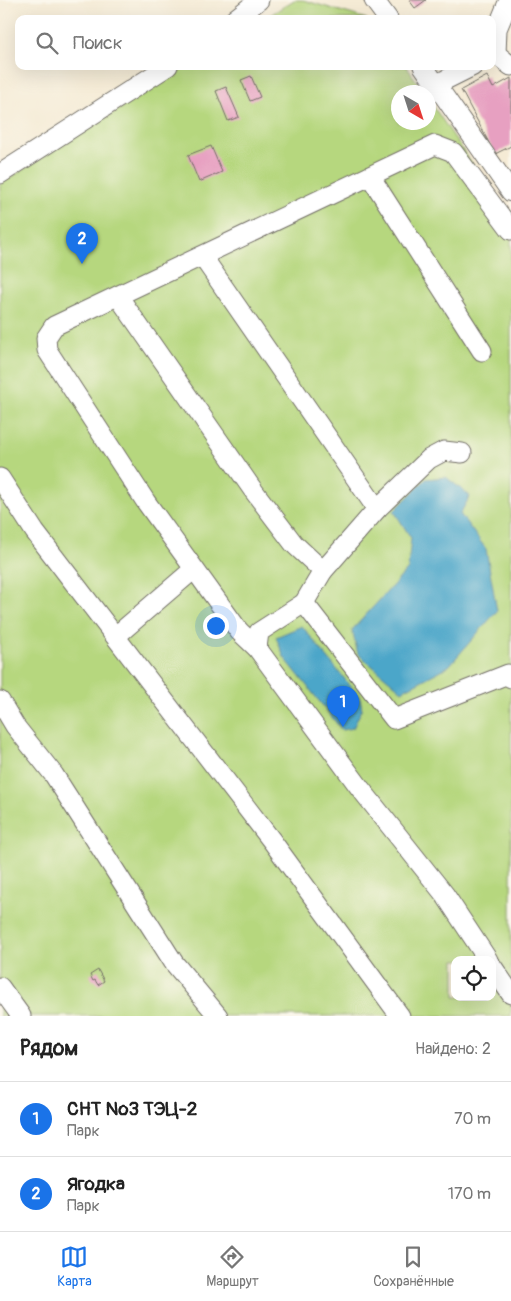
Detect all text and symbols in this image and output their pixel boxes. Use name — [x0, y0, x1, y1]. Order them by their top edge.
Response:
search box — [15, 15, 496, 70]
icon: search — [33, 29, 61, 57]
text: Поиск — [73, 31, 123, 55]
north arrow — [391, 85, 436, 130]
pin: 2 — [66, 223, 98, 264]
your location — [203, 613, 229, 639]
pin: 1 — [327, 686, 359, 727]
map controls — [451, 956, 496, 1001]
button: locate — [451, 956, 496, 1001]
text: Рядом — [20, 1035, 78, 1062]
text: Найдено: 2 — [415, 1039, 491, 1059]
text: СНТ №3 ТЭЦ-2 — [67, 1097, 197, 1121]
text: 1 — [33, 1109, 39, 1129]
text: 70 m — [454, 1109, 491, 1129]
text: Парк — [67, 1121, 100, 1141]
text: Ягодка — [67, 1172, 125, 1196]
text: 2 — [32, 1184, 40, 1204]
text: 170 m — [448, 1184, 491, 1204]
text: Парк — [67, 1196, 100, 1216]
tab: Карта — [57, 1243, 92, 1290]
tab: Маршрут — [206, 1243, 259, 1290]
tab: Сохранённые — [373, 1243, 454, 1290]

